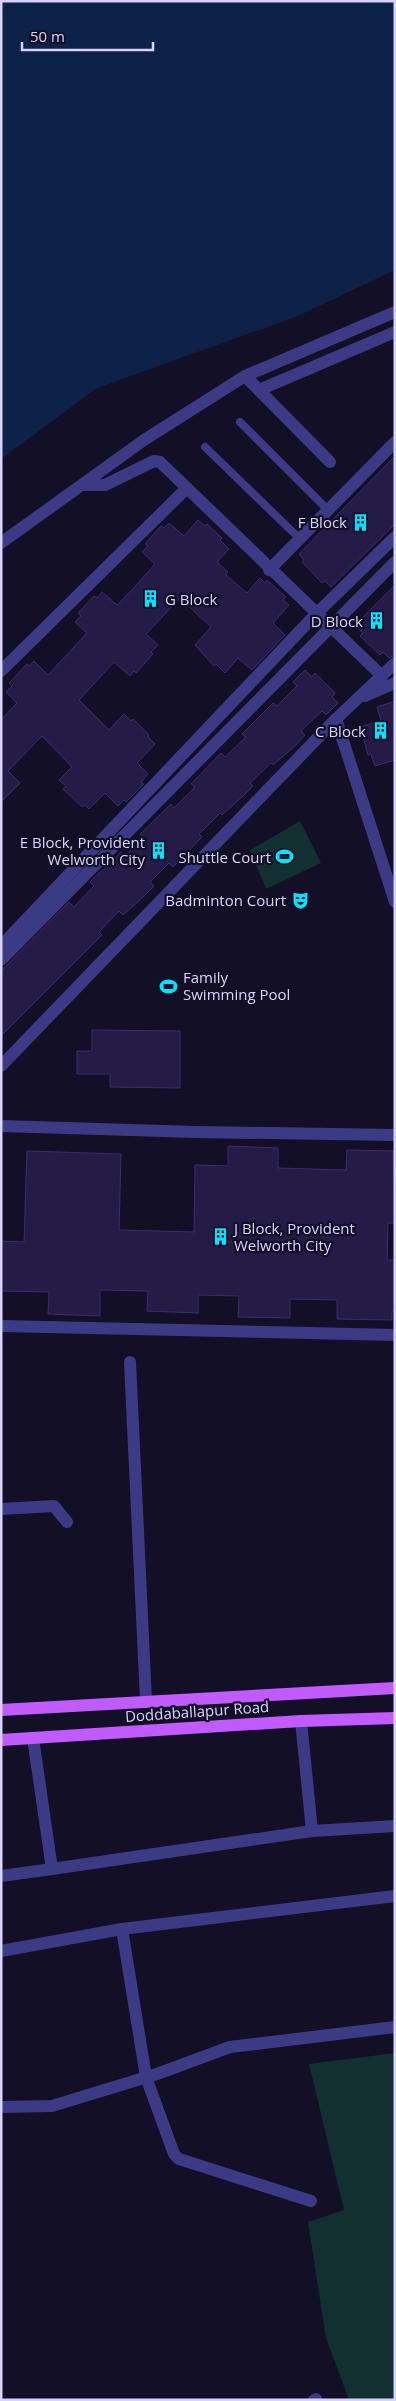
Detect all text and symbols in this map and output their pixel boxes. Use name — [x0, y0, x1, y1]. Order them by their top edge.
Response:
scale bar — [22, 20, 154, 52]
text: 50 m — [30, 26, 65, 46]
place label: F Block — [298, 512, 347, 532]
building icon: F Block — [351, 512, 371, 532]
building icon: G Block — [141, 589, 161, 609]
place label: G Block — [165, 589, 217, 609]
place label: D Block — [311, 611, 363, 631]
building icon: D Block — [367, 611, 387, 631]
place label: C Block — [315, 721, 366, 741]
building icon: C Block — [370, 721, 390, 741]
place label: E Block, Provident Welworth City — [20, 832, 145, 869]
building icon: E Block, Provident Welworth City — [149, 841, 169, 861]
place label: Shuttle Court — [178, 847, 271, 867]
sports icon: Shuttle Court — [275, 847, 295, 867]
place label: Badminton Court — [165, 890, 286, 910]
theatre icon: Badminton Court — [290, 890, 310, 910]
place label: Family Swimming Pool — [183, 967, 290, 1004]
sports icon: Family Swimming Pool — [159, 976, 179, 996]
place label: J Block, Provident Welworth City — [232, 1218, 355, 1255]
building icon: J Block, Provident Welworth City — [210, 1227, 230, 1247]
street label: Doddaballapur Road — [124, 1696, 270, 1726]

